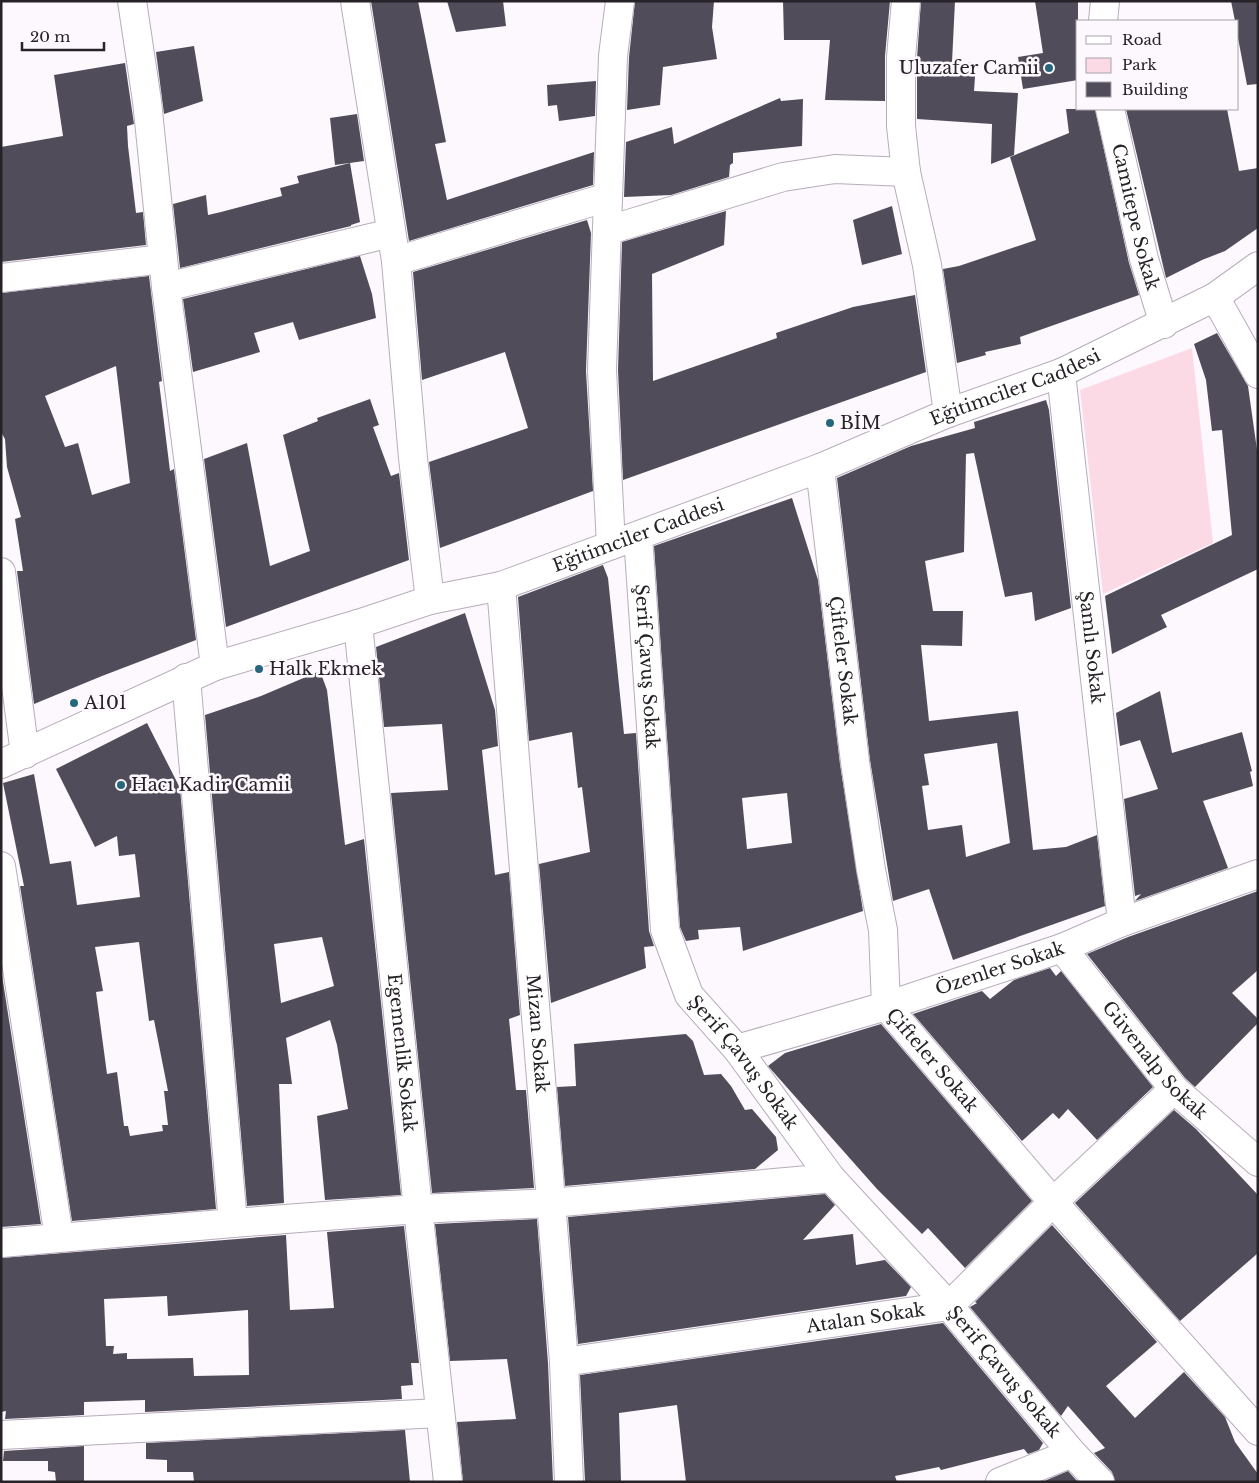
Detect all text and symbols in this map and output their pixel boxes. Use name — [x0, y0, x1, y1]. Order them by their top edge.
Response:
scale bar — [22, 20, 105, 52]
legend — [1076, 20, 1239, 110]
text: 20 m — [30, 27, 70, 46]
text: Road — [1122, 30, 1162, 49]
text: Park — [1122, 55, 1158, 74]
place label: Uluzafer Camii — [899, 57, 1039, 79]
marker: Uluzafer Camii — [1043, 62, 1055, 74]
text: Building — [1122, 80, 1189, 99]
street label: Camitepe Sokak — [1107, 142, 1164, 293]
street label: Eğitimciler Caddesi — [927, 344, 1104, 430]
place label: BİM — [840, 411, 881, 434]
marker: BİM — [824, 417, 836, 429]
street label: Eğitimciler Caddesi — [550, 494, 727, 577]
street label: Şerif Çavuş Sokak — [630, 583, 664, 750]
street label: Şamlı Sokak — [1074, 590, 1109, 705]
street label: Çifteler Sokak — [824, 595, 862, 727]
place label: Halk Ekmek — [269, 658, 382, 680]
marker: Halk Ekmek — [253, 663, 265, 675]
place label: A101 — [83, 692, 127, 714]
marker: A101 — [68, 697, 80, 709]
place label: Hacı Kadir Camii — [131, 774, 290, 796]
marker: Hacı Kadir Camii — [115, 779, 127, 791]
street label: Özenler Sokak — [932, 937, 1067, 1000]
street label: Egemenlik Sokak — [383, 972, 421, 1133]
street label: Mizan Sokak — [522, 973, 553, 1094]
street label: Şerif Çavuş Sokak — [684, 991, 803, 1134]
street label: Güvenalp Sokak — [1098, 997, 1212, 1124]
street label: Çifteler Sokak — [882, 1004, 983, 1117]
street label: Atalan Sokak — [804, 1299, 927, 1338]
street label: Şerif Çavuş Sokak — [943, 1301, 1066, 1442]

